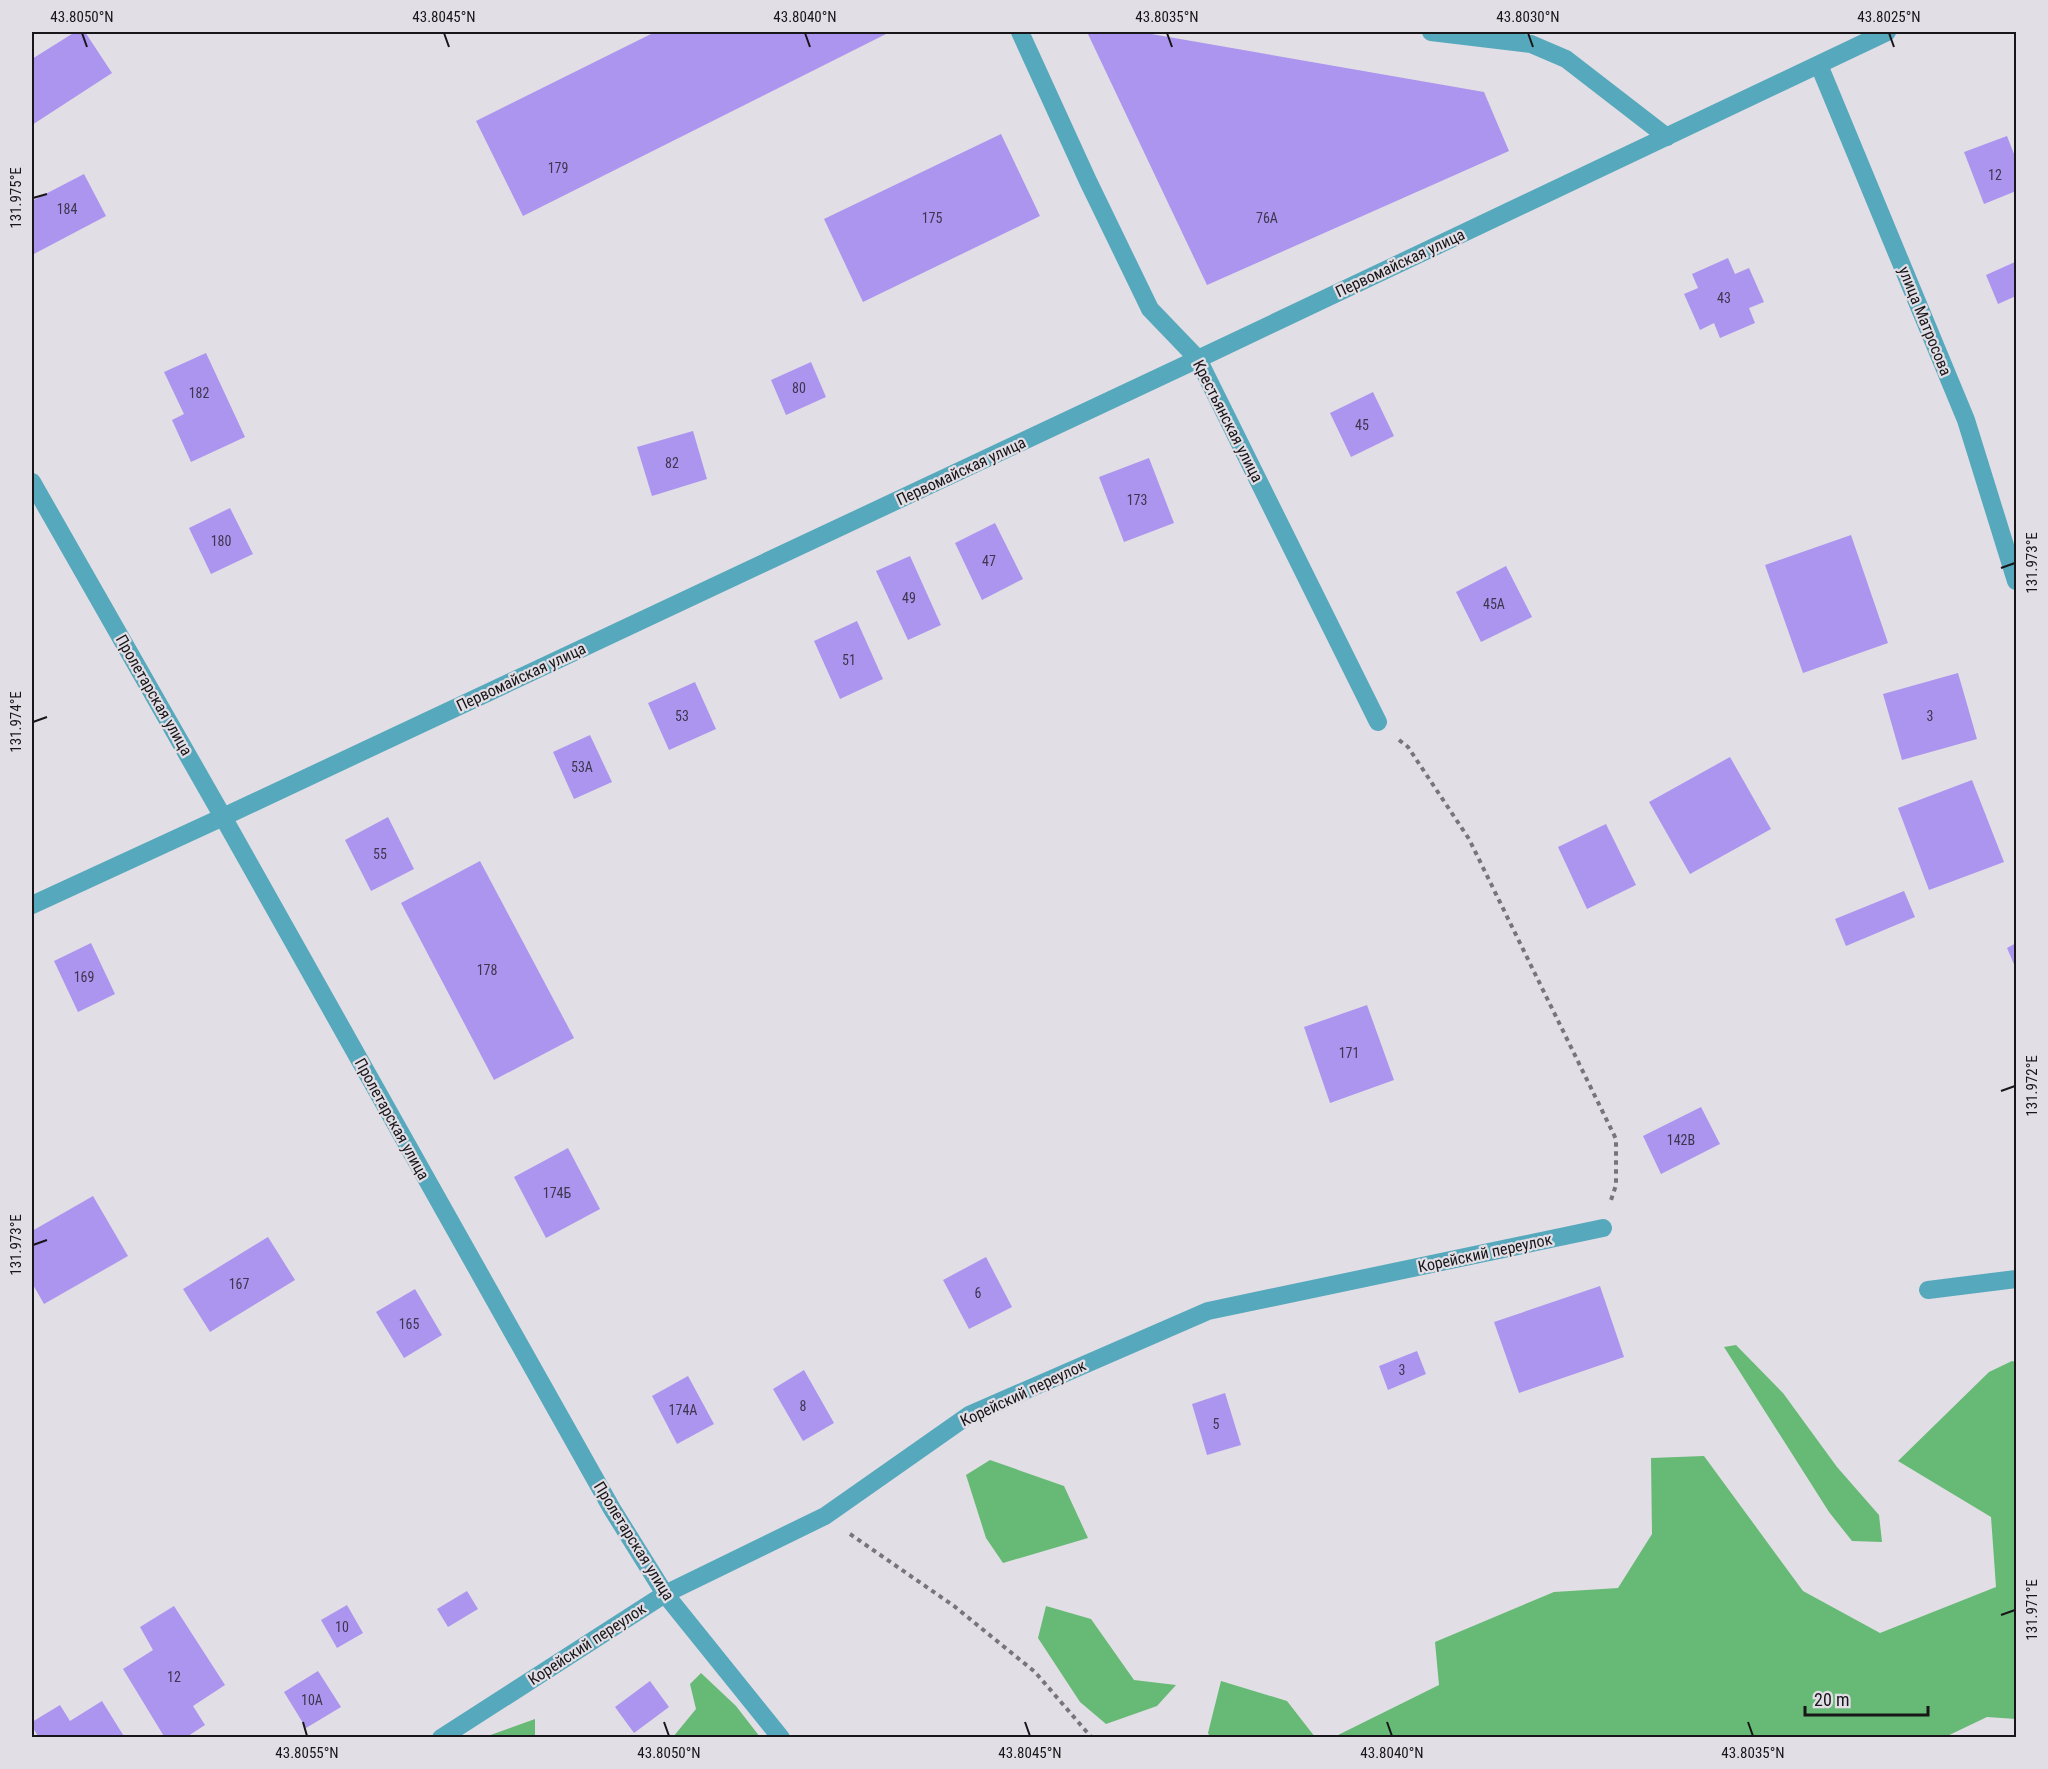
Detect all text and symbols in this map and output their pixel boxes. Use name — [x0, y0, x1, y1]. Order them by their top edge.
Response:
text: 43.8050°N — [50, 8, 114, 26]
text: 43.8045°N — [412, 8, 476, 26]
text: 43.8040°N — [773, 8, 837, 26]
text: 43.8035°N — [1135, 8, 1199, 26]
text: 43.8030°N — [1496, 8, 1560, 26]
text: 43.8025°N — [1857, 8, 1921, 26]
house number: 179 — [548, 160, 568, 176]
text: 131.975°E — [7, 167, 25, 229]
house number: 12 — [1988, 167, 2002, 183]
house number: 184 — [57, 201, 77, 217]
house number: 175 — [922, 210, 942, 226]
house number: 76А — [1256, 210, 1278, 226]
street label: Первомайская улица — [1332, 225, 1468, 301]
street label: улица Матросова — [1894, 264, 1956, 378]
house number: 43 — [1717, 290, 1731, 306]
street label: Крестьянская улица — [1189, 357, 1267, 485]
house number: 80 — [792, 380, 806, 396]
house number: 182 — [189, 385, 209, 401]
house number: 45 — [1355, 417, 1369, 433]
street label: Первомайская улица — [893, 433, 1029, 509]
house number: 82 — [665, 455, 679, 471]
house number: 173 — [1127, 492, 1147, 508]
text: 131.973°E — [2023, 532, 2041, 594]
house number: 180 — [211, 533, 231, 549]
house number: 47 — [982, 553, 996, 569]
house number: 49 — [902, 590, 916, 606]
house number: 45А — [1483, 596, 1505, 612]
street label: Пролетарская улица — [112, 631, 196, 759]
street label: Первомайская улица — [453, 639, 589, 715]
house number: 51 — [842, 652, 856, 668]
text: 131.974°E — [7, 691, 25, 753]
house number: 53 — [675, 708, 689, 724]
house number: 3 — [1927, 708, 1933, 724]
house number: 53А — [571, 759, 593, 775]
house number: 55 — [373, 846, 387, 862]
house number: 178 — [477, 962, 497, 978]
house number: 169 — [74, 969, 94, 985]
house number: 171 — [1339, 1045, 1359, 1061]
street label: Пролетарская улица — [351, 1055, 433, 1183]
text: 131.972°E — [2023, 1055, 2041, 1117]
house number: 142В — [1667, 1132, 1695, 1148]
house number: 174Б — [543, 1185, 572, 1201]
text: 131.973°E — [7, 1214, 25, 1276]
street label: Корейский переулок — [1416, 1229, 1554, 1276]
house number: 167 — [229, 1276, 249, 1292]
house number: 6 — [975, 1285, 982, 1301]
house number: 165 — [399, 1316, 419, 1332]
street label: Корейский переулок — [957, 1355, 1089, 1430]
house number: 3 — [1399, 1362, 1405, 1378]
house number: 8 — [800, 1398, 807, 1414]
house number: 174А — [669, 1402, 697, 1418]
house number: 5 — [1213, 1416, 1220, 1432]
street label: Пролетарская улица — [590, 1478, 678, 1604]
text: 131.971°E — [2023, 1579, 2041, 1641]
street label: Корейский переулок — [525, 1599, 650, 1689]
house number: 10 — [335, 1619, 349, 1635]
house number: 12 — [167, 1669, 181, 1685]
scale bar — [1805, 1679, 1928, 1717]
text: 20 m — [1814, 1689, 1849, 1710]
house number: 10А — [301, 1692, 323, 1708]
text: 43.8055°N — [275, 1744, 339, 1762]
text: 43.8050°N — [637, 1744, 701, 1762]
text: 43.8045°N — [998, 1744, 1062, 1762]
text: 43.8040°N — [1360, 1744, 1424, 1762]
text: 43.8035°N — [1721, 1744, 1785, 1762]

